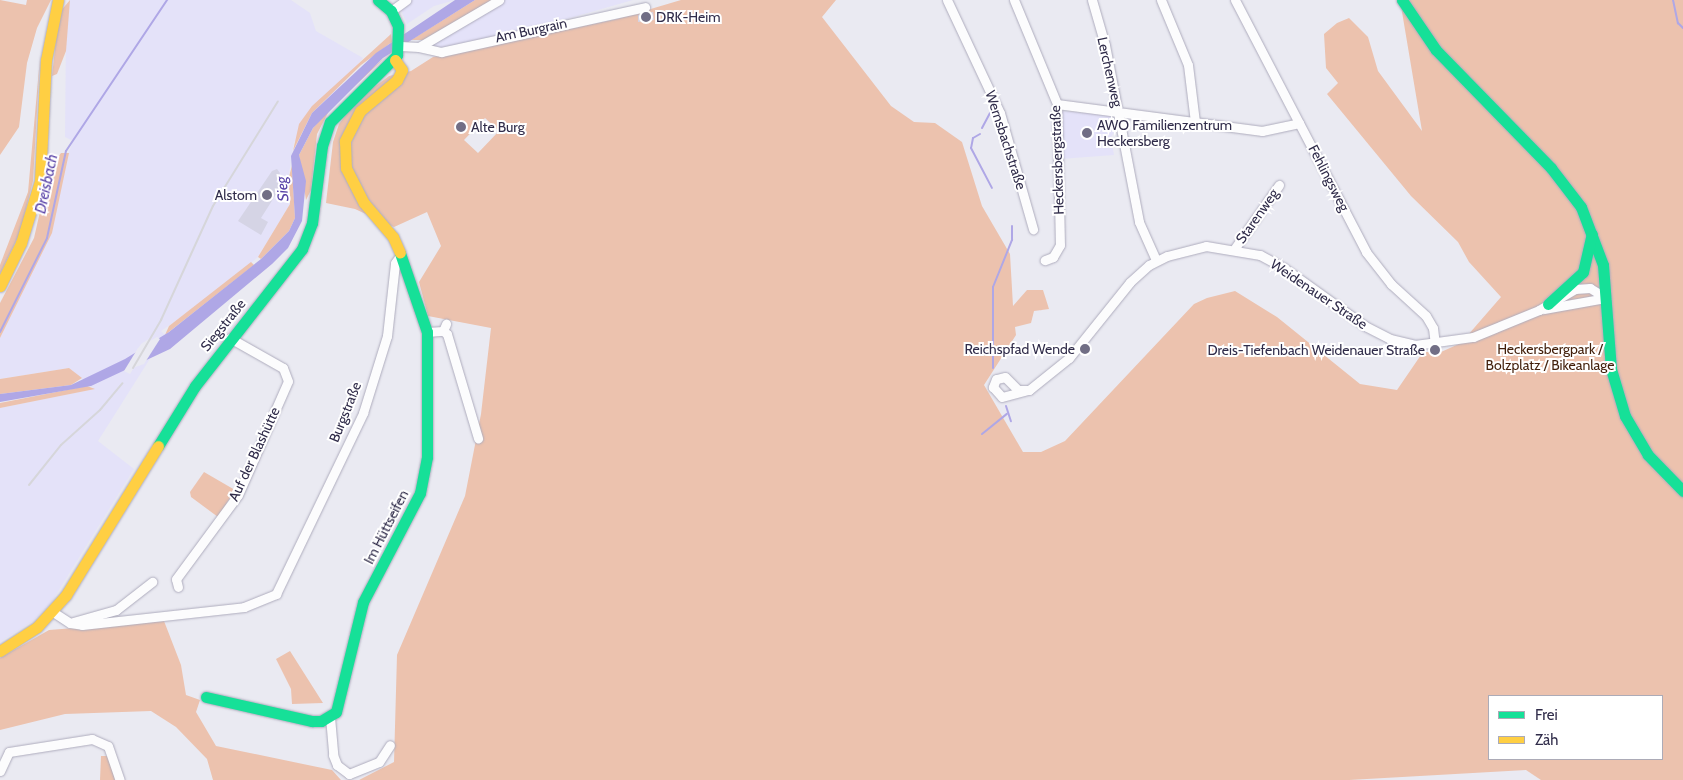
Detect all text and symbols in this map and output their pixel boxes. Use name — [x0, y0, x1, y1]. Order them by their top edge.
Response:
place label: DRK-Heim — [656, 9, 720, 25]
marker: DRK-Heim — [640, 11, 652, 23]
street label: Am Burgrain — [494, 14, 568, 46]
street label: Lerchenweg — [1094, 35, 1126, 109]
street label: Wernsbachstraße — [982, 88, 1030, 192]
street label: Heckersbergstraße — [1047, 105, 1067, 215]
place label: AWO Familienzentrum Heckersberg — [1097, 117, 1232, 150]
place label: Alte Burg — [471, 119, 525, 135]
marker: Alte Burg — [455, 121, 467, 133]
marker: AWO Familienzentrum Heckersberg — [1081, 127, 1093, 139]
street label: Fehlingsweg — [1305, 142, 1353, 214]
water label: Dreisbach — [32, 153, 62, 215]
water label: Sieg — [273, 176, 293, 202]
street label: Starenweg — [1232, 185, 1282, 247]
place label: Alstom — [215, 187, 257, 203]
marker: Alstom — [261, 189, 273, 201]
street label: Weidenauer Straße — [1267, 255, 1371, 333]
street label: Siegstraße — [197, 296, 249, 354]
place label: Reichspfad Wende — [964, 341, 1075, 357]
park label: Heckersbergpark / Bolzplatz / Bikeanlage — [1486, 341, 1614, 374]
place label: Dreis-Tiefenbach Weidenauer Straße — [1208, 342, 1425, 358]
marker: Reichspfad Wende — [1079, 343, 1091, 355]
marker: Dreis-Tiefenbach Weidenauer Straße — [1429, 344, 1441, 356]
street label: Burgstraße — [325, 379, 365, 445]
street label: Auf der Blashütte — [225, 404, 283, 504]
street label: Im Hüttseifen — [360, 487, 412, 567]
legend — [1488, 695, 1663, 760]
text: Frei — [1535, 706, 1558, 724]
text: Zäh — [1535, 731, 1558, 749]

